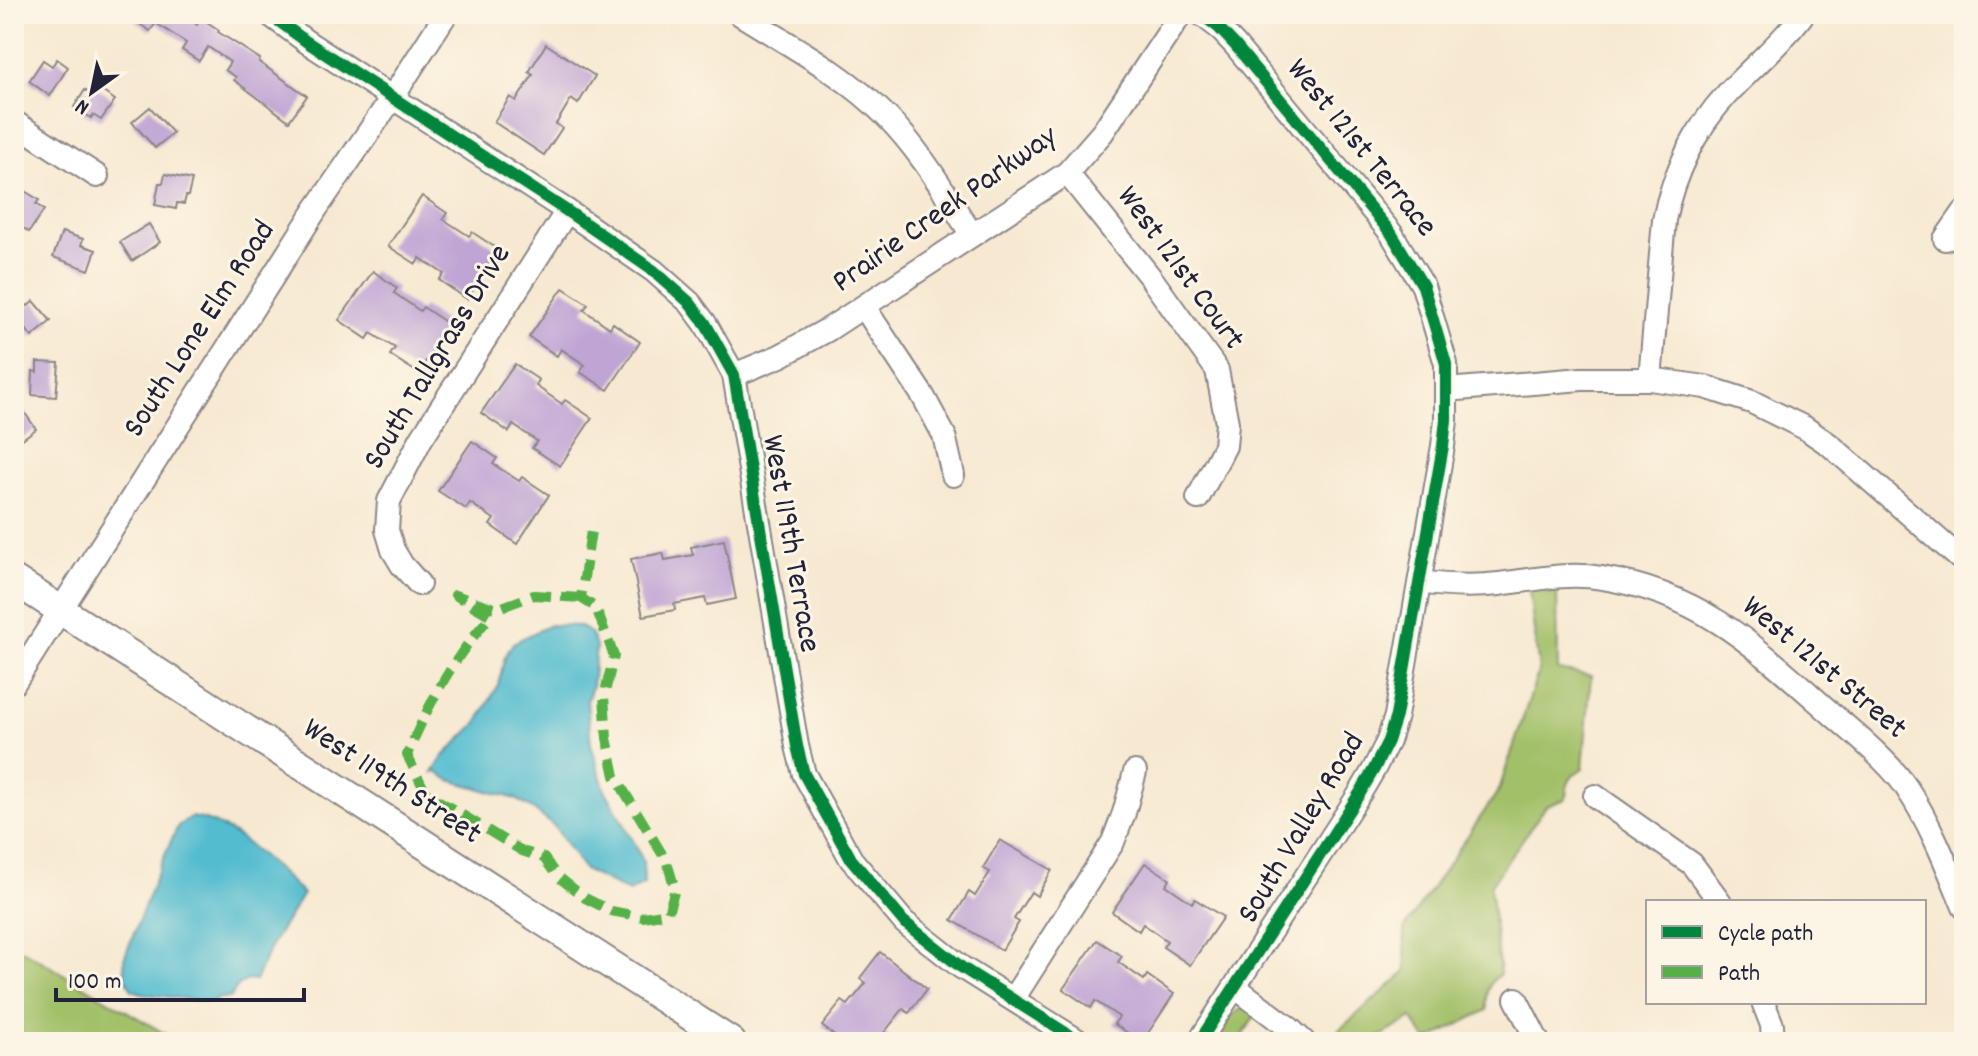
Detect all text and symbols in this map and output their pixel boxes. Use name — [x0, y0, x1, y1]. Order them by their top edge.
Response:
street label: West 121st Terrace — [1273, 50, 1447, 248]
north arrow — [52, 52, 132, 132]
text: N — [70, 90, 96, 122]
street label: Prairie Creek Parkway — [824, 115, 1069, 306]
street label: West 121st Court — [1104, 177, 1254, 361]
street label: South Lone Elm Road — [113, 212, 289, 448]
street label: South Tallgrass Drive — [353, 237, 525, 479]
street label: West 119th Terrace — [747, 432, 831, 656]
street label: West 121st Street — [1730, 586, 1916, 752]
street label: West 119th Street — [292, 708, 490, 858]
street label: South Valley Road — [1228, 725, 1378, 933]
legend — [1646, 900, 1926, 1004]
text: Cycle path — [1718, 918, 1813, 952]
scale bar — [56, 952, 304, 1002]
text: Path — [1718, 958, 1760, 992]
text: 100 m — [68, 966, 121, 1000]

